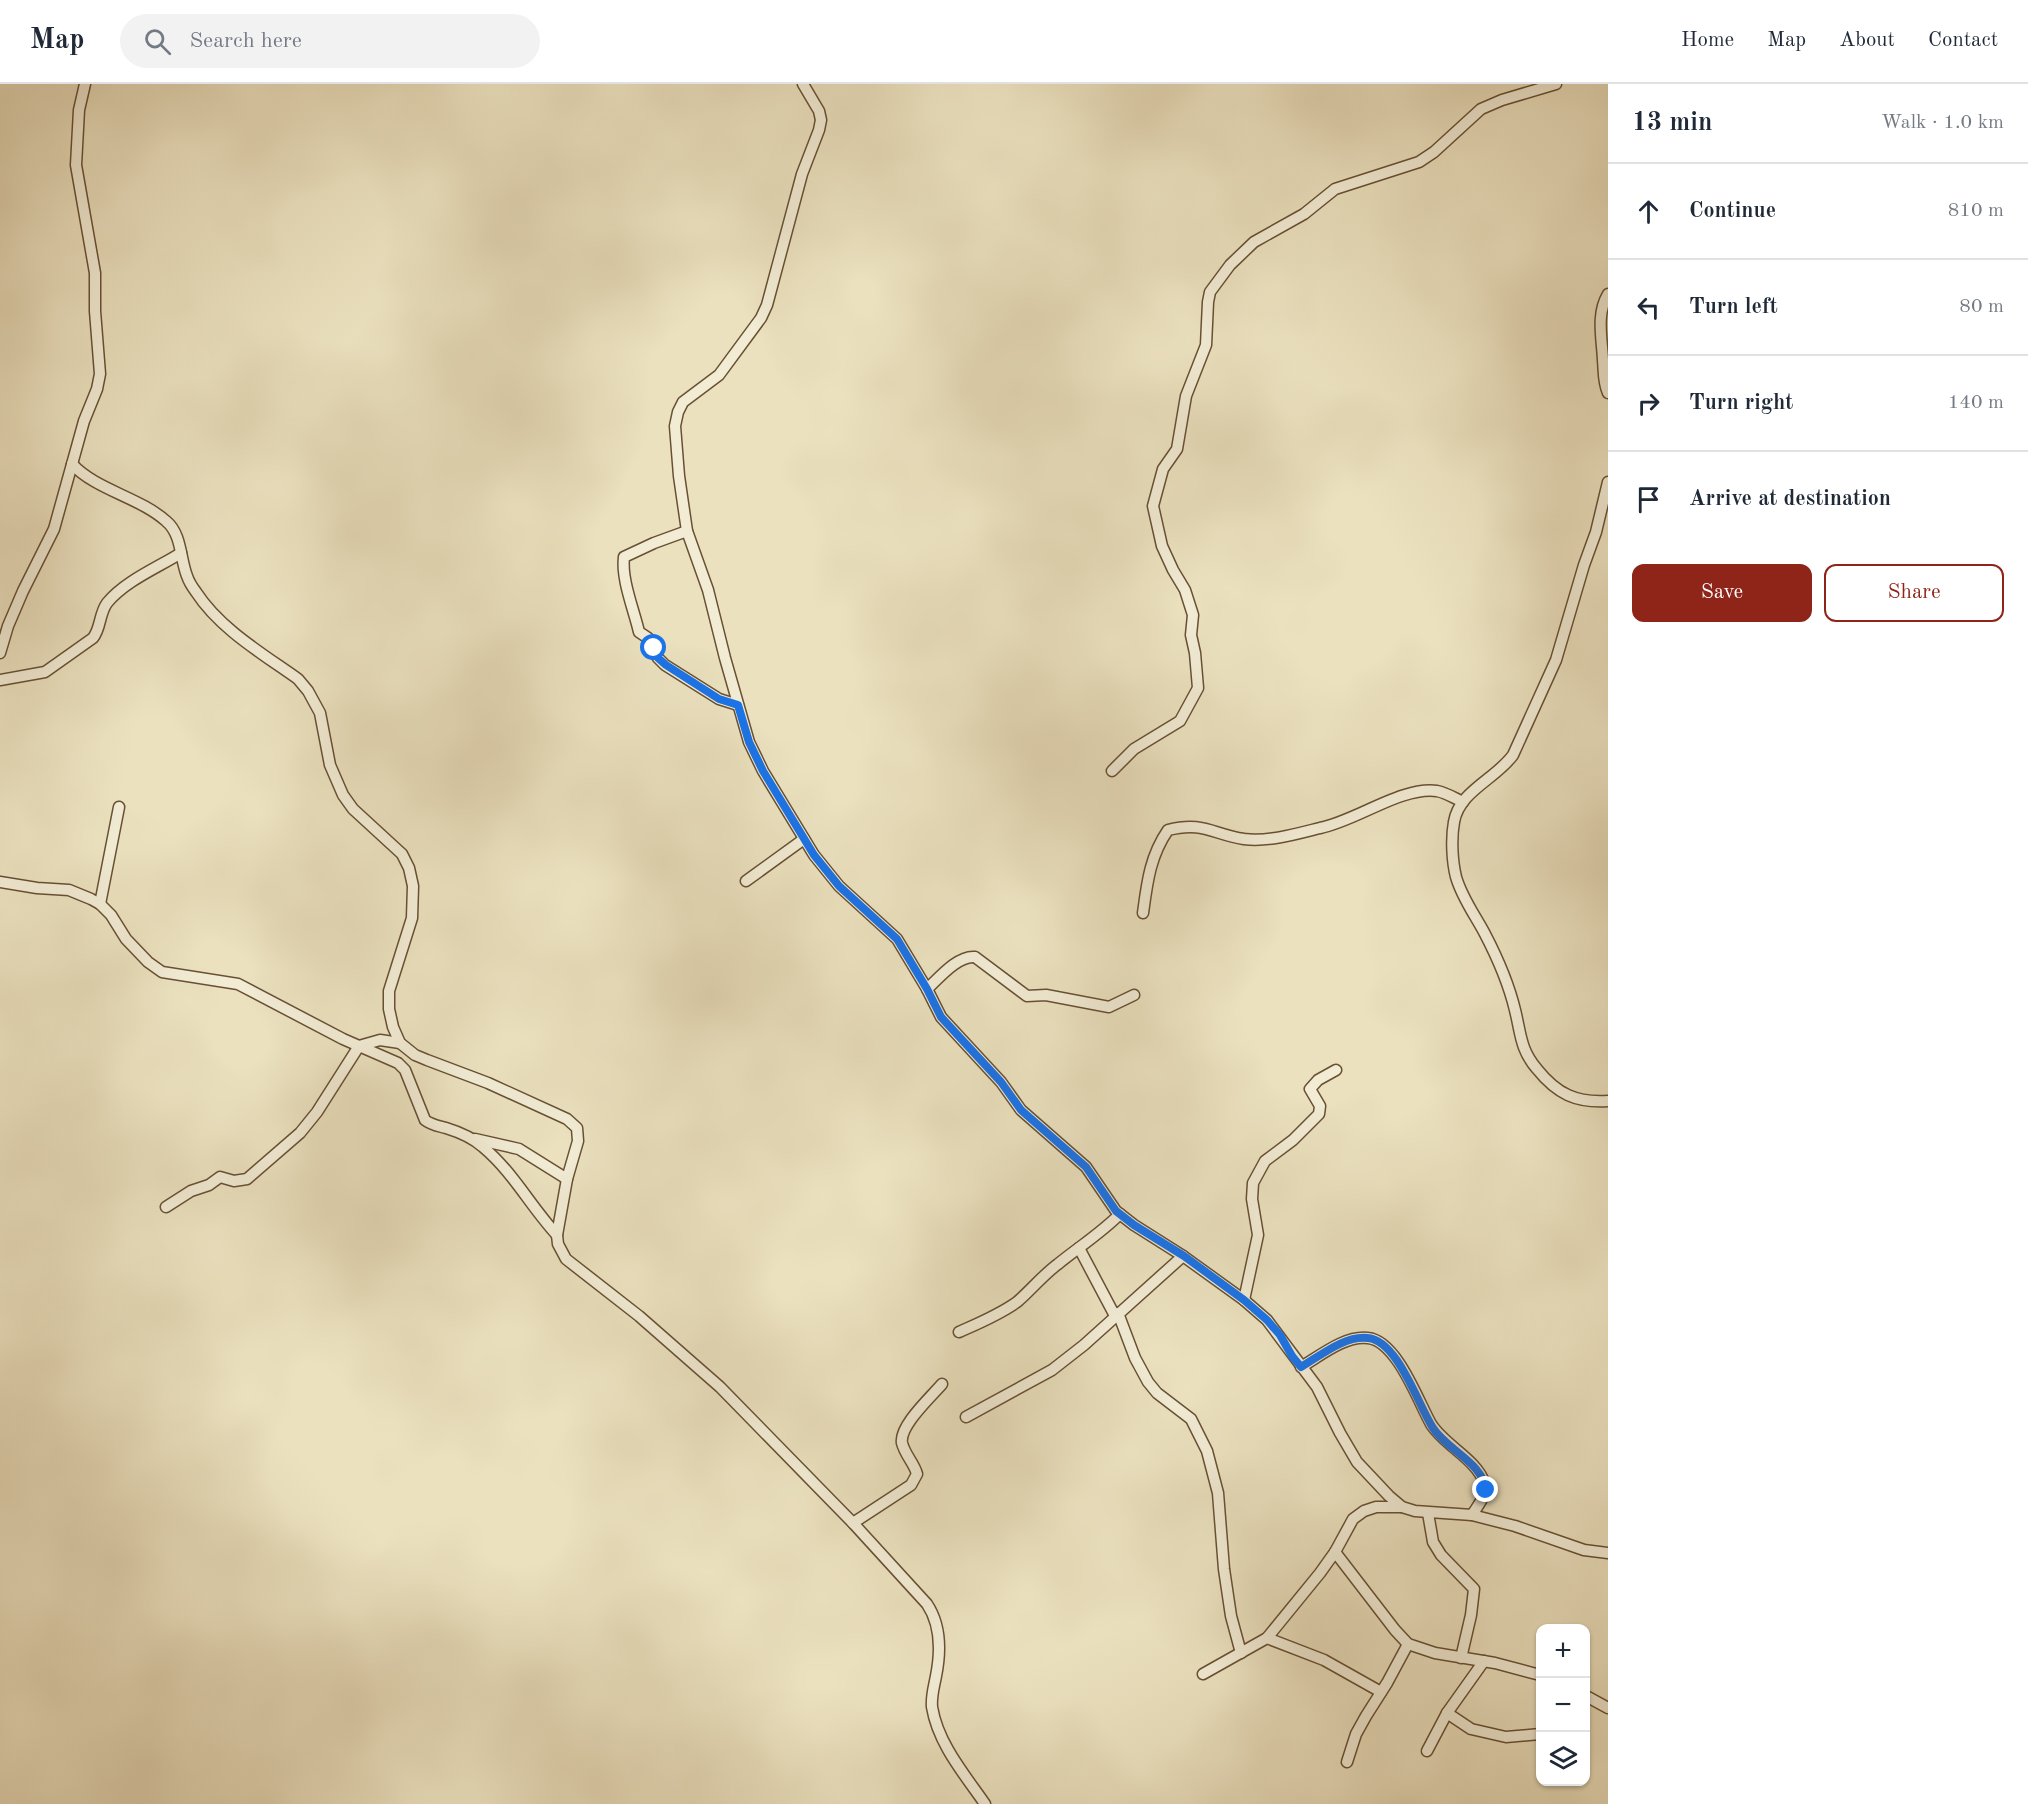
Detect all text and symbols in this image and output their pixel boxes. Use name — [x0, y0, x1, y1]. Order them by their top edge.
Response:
search box — [120, 14, 540, 68]
icon: search — [141, 25, 174, 58]
text: Map — [30, 27, 84, 55]
text: Search here — [189, 30, 302, 52]
text: Home — [1681, 30, 1734, 51]
text: Map — [1767, 30, 1806, 51]
text: About — [1839, 30, 1895, 51]
text: Contact — [1928, 30, 1998, 51]
text: 13 min — [1632, 110, 1712, 136]
text: Walk · 1.0 km — [1881, 113, 2004, 133]
icon: ahead — [1632, 195, 1665, 228]
text: Continue — [1689, 200, 1776, 222]
text: 810 m — [1948, 201, 2004, 221]
icon: left — [1632, 291, 1665, 324]
text: Turn left — [1689, 296, 1778, 318]
text: 80 m — [1959, 297, 2004, 317]
icon: right — [1632, 387, 1665, 420]
text: Turn right — [1689, 392, 1793, 414]
text: 140 m — [1948, 393, 2004, 413]
icon: arrive — [1632, 483, 1665, 516]
text: Arrive at destination — [1689, 488, 1891, 510]
button: Save — [1632, 564, 1812, 622]
button: Share — [1824, 564, 2004, 622]
route start — [640, 634, 666, 660]
route end — [1472, 1476, 1498, 1502]
map controls — [1536, 1624, 1590, 1786]
button: + — [1536, 1624, 1590, 1678]
button: − — [1536, 1678, 1590, 1732]
button: layers — [1536, 1732, 1590, 1786]

